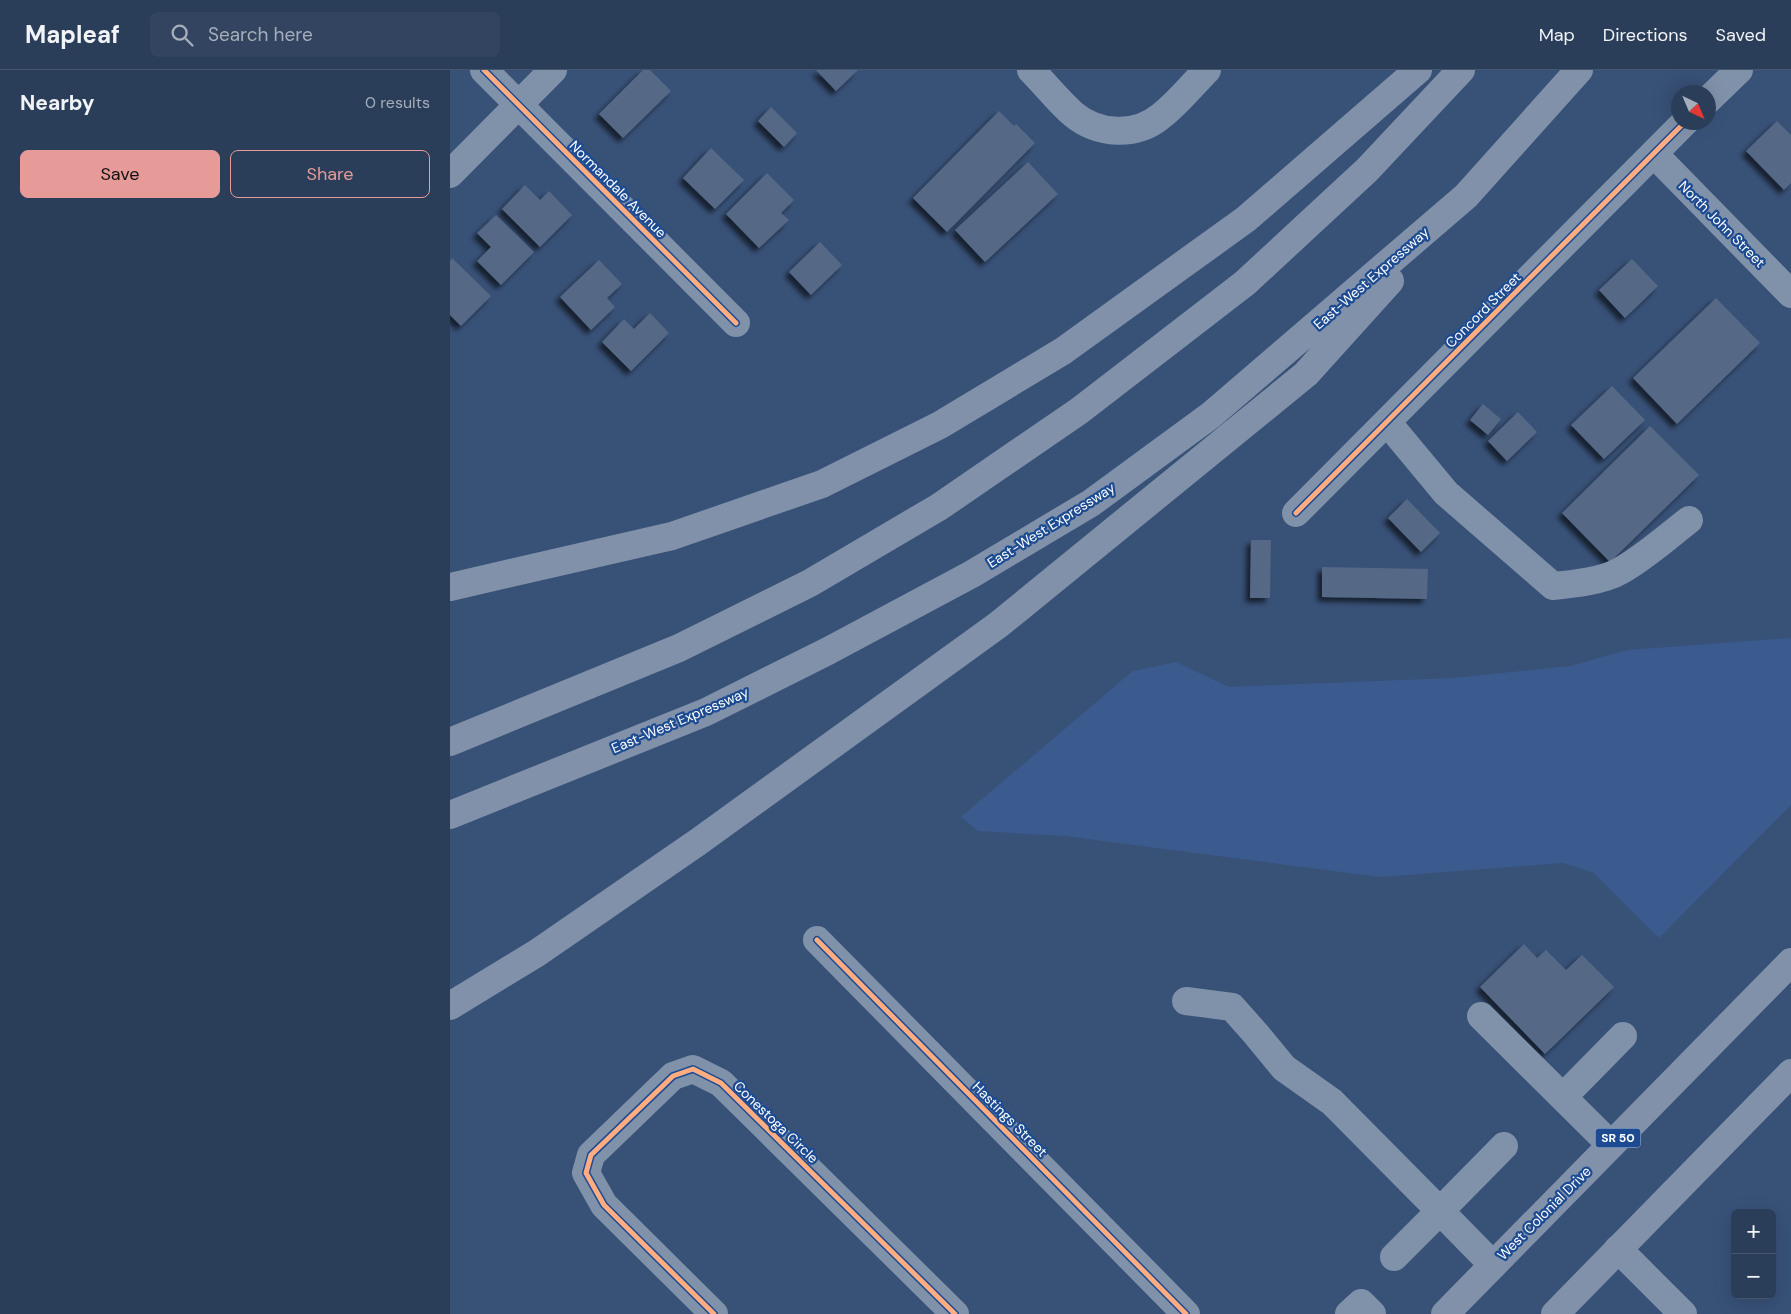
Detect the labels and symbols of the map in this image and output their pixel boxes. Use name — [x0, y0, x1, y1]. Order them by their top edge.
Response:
north arrow — [1671, 85, 1716, 130]
street label: Normandale Avenue — [566, 137, 670, 241]
street label: North John Street — [1675, 177, 1769, 271]
street label: East-West Expressway — [1309, 223, 1433, 333]
street label: Concord Street — [1441, 268, 1525, 352]
street label: East-West Expressway — [984, 478, 1118, 572]
street label: East-West Expressway — [609, 683, 752, 757]
street label: Conestoga Circle — [730, 1077, 822, 1167]
street label: Hastings Street — [969, 1078, 1051, 1160]
road number: SR 50 — [1596, 1128, 1640, 1148]
street label: West Colonial Drive — [1493, 1162, 1595, 1264]

